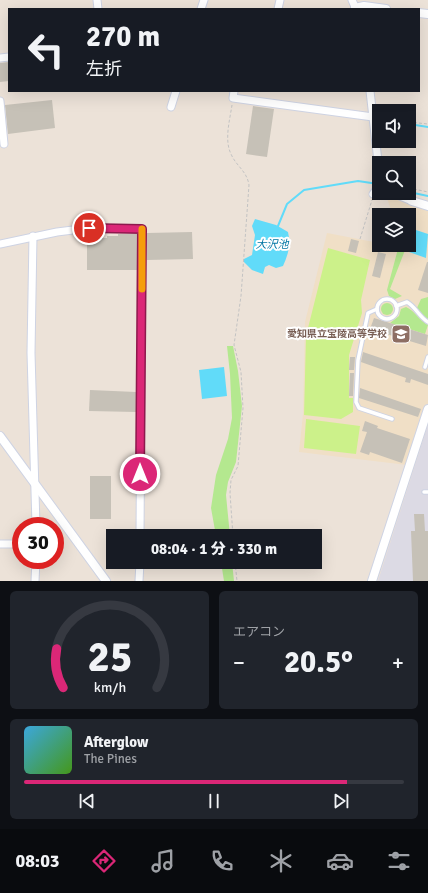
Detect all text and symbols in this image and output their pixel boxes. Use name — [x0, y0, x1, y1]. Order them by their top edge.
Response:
text: 270 m — [86, 20, 160, 54]
icon: left — [20, 24, 72, 76]
text: 左折 — [86, 58, 122, 80]
map controls — [372, 104, 416, 252]
button: sound — [372, 104, 416, 148]
button: search — [372, 156, 416, 200]
button: layers — [372, 208, 416, 252]
pin — [72, 211, 106, 245]
icon: arrive — [78, 217, 100, 239]
water label: 大沢池 — [256, 238, 289, 251]
school or university icon: 愛知県立宝陵高等学校 — [390, 323, 412, 345]
place label: 愛知県立宝陵高等学校 — [287, 328, 387, 340]
position arrow — [119, 453, 161, 495]
speed limit sign: 30 — [12, 517, 64, 569]
text: 08:04 · 1 分 · 330 m — [151, 540, 277, 558]
text: エアコン — [233, 624, 285, 640]
text: 25 — [87, 632, 132, 683]
text: 20.5° — [284, 644, 353, 681]
text: − — [233, 649, 245, 676]
text: + — [392, 649, 404, 676]
text: km/h — [93, 679, 126, 696]
text: Afterglow — [84, 733, 148, 751]
text: The Pines — [84, 751, 137, 767]
icon: previous — [76, 790, 98, 812]
icon: pause — [203, 790, 225, 812]
icon: next — [330, 790, 352, 812]
icon: directions — [90, 847, 118, 875]
icon: music — [149, 847, 177, 875]
icon: phone — [208, 847, 236, 875]
icon: climate — [267, 847, 295, 875]
icon: car — [326, 847, 354, 875]
icon: filters — [385, 847, 413, 875]
text: 08:03 — [15, 850, 60, 872]

